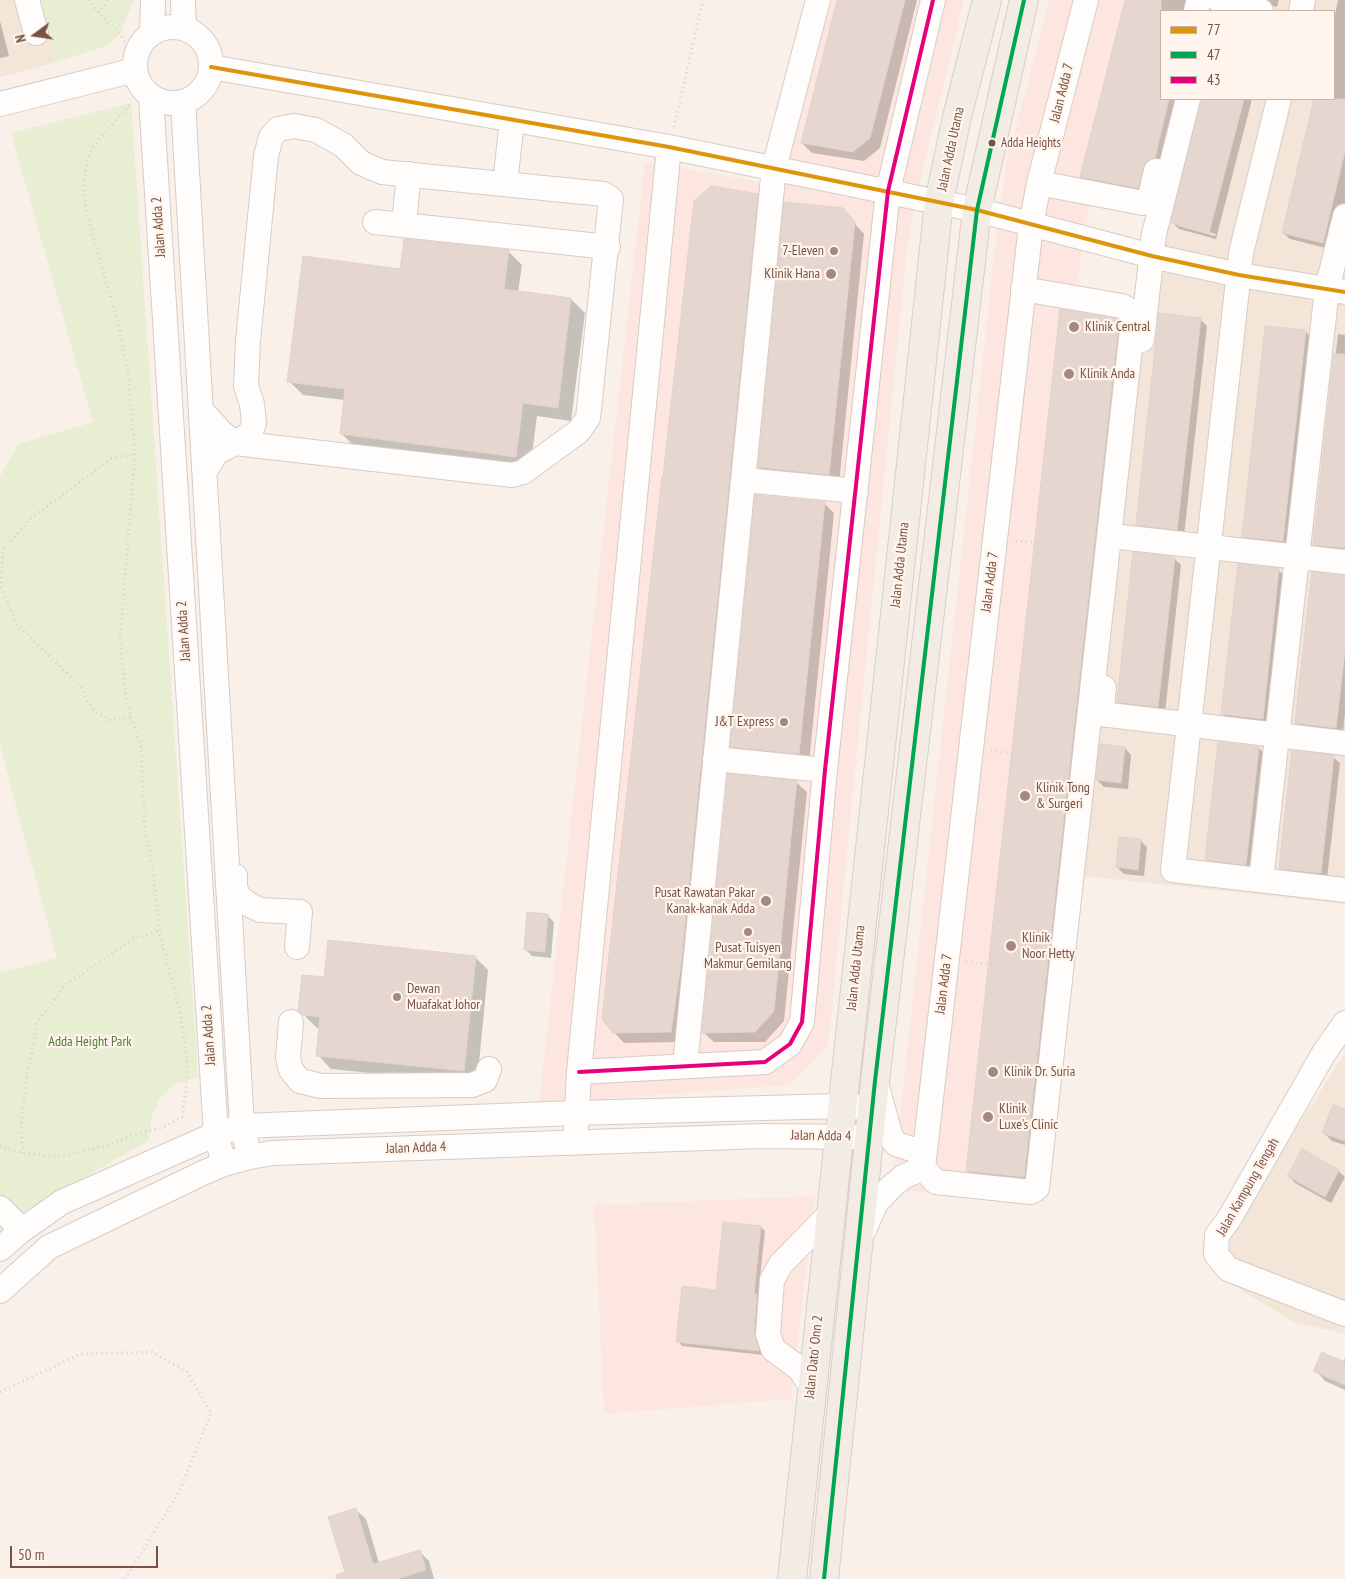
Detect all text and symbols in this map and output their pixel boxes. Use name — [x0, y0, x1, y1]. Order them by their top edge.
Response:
north arrow — [10, 10, 60, 60]
legend — [1160, 10, 1335, 100]
text: 77 — [1207, 20, 1221, 39]
text: N — [11, 33, 30, 44]
text: 47 — [1207, 45, 1221, 64]
street label: Jalan Adda 7 — [1047, 62, 1077, 124]
text: 43 — [1207, 70, 1221, 89]
street label: Jalan Adda Utama — [934, 105, 968, 193]
place label: Adda Heights — [1001, 135, 1061, 151]
marker: Adda Heights — [987, 138, 997, 148]
street label: Jalan Adda 2 — [149, 196, 169, 258]
place label: 7-Eleven — [782, 243, 824, 259]
marker: 7-Eleven — [828, 245, 840, 257]
place label: Klinik Hana — [764, 266, 820, 282]
marker: Klinik Hana — [824, 267, 838, 281]
place label: Klinik Central — [1085, 319, 1150, 335]
marker: Klinik Central — [1067, 320, 1081, 334]
place label: Klinik Anda — [1080, 366, 1135, 382]
marker: Klinik Anda — [1062, 367, 1076, 381]
street label: Jalan Adda Utama — [887, 521, 913, 609]
street label: Jalan Adda 7 — [978, 551, 1002, 613]
street label: Jalan Adda 2 — [174, 600, 194, 662]
place label: J&T Express — [715, 714, 774, 730]
marker: J&T Express — [778, 716, 790, 728]
place label: Klinik Tong & Surgeri — [1036, 780, 1090, 812]
marker: Klinik Tong & Surgeri — [1018, 789, 1032, 803]
place label: Pusat Rawatan Pakar Kanak-kanak Adda — [655, 885, 755, 918]
marker: Pusat Rawatan Pakar Kanak-kanak Adda — [759, 894, 773, 908]
street label: Jalan Adda Utama — [843, 924, 869, 1012]
marker: Pusat Tuisyen Makmur Gemilang — [742, 926, 754, 938]
place label: Klinik Noor Hetty — [1022, 930, 1075, 962]
marker: Klinik Noor Hetty — [1004, 939, 1018, 953]
place label: Pusat Tuisyen Makmur Gemilang — [704, 940, 792, 972]
street label: Jalan Adda 7 — [932, 953, 956, 1015]
place label: Dewan Muafakat Johor — [407, 981, 480, 1014]
marker: Dewan Muafakat Johor — [391, 991, 403, 1003]
street label: Jalan Adda 2 — [199, 1004, 219, 1066]
park label: Adda Height Park — [48, 1034, 132, 1050]
place label: Klinik Dr. Suria — [1004, 1064, 1075, 1080]
marker: Klinik Dr. Suria — [986, 1065, 1000, 1079]
place label: Klinik Luxe's Clinic — [999, 1101, 1058, 1134]
marker: Klinik Luxe's Clinic — [981, 1110, 995, 1124]
street label: Jalan Adda 4 — [791, 1127, 851, 1145]
street label: Jalan Kampung Tengah — [1213, 1135, 1283, 1239]
street label: Jalan Adda 4 — [385, 1139, 447, 1157]
street label: Jalan Dato' Onn 2 — [801, 1314, 827, 1400]
scale bar — [12, 1536, 160, 1568]
text: 50 m — [18, 1545, 44, 1564]

